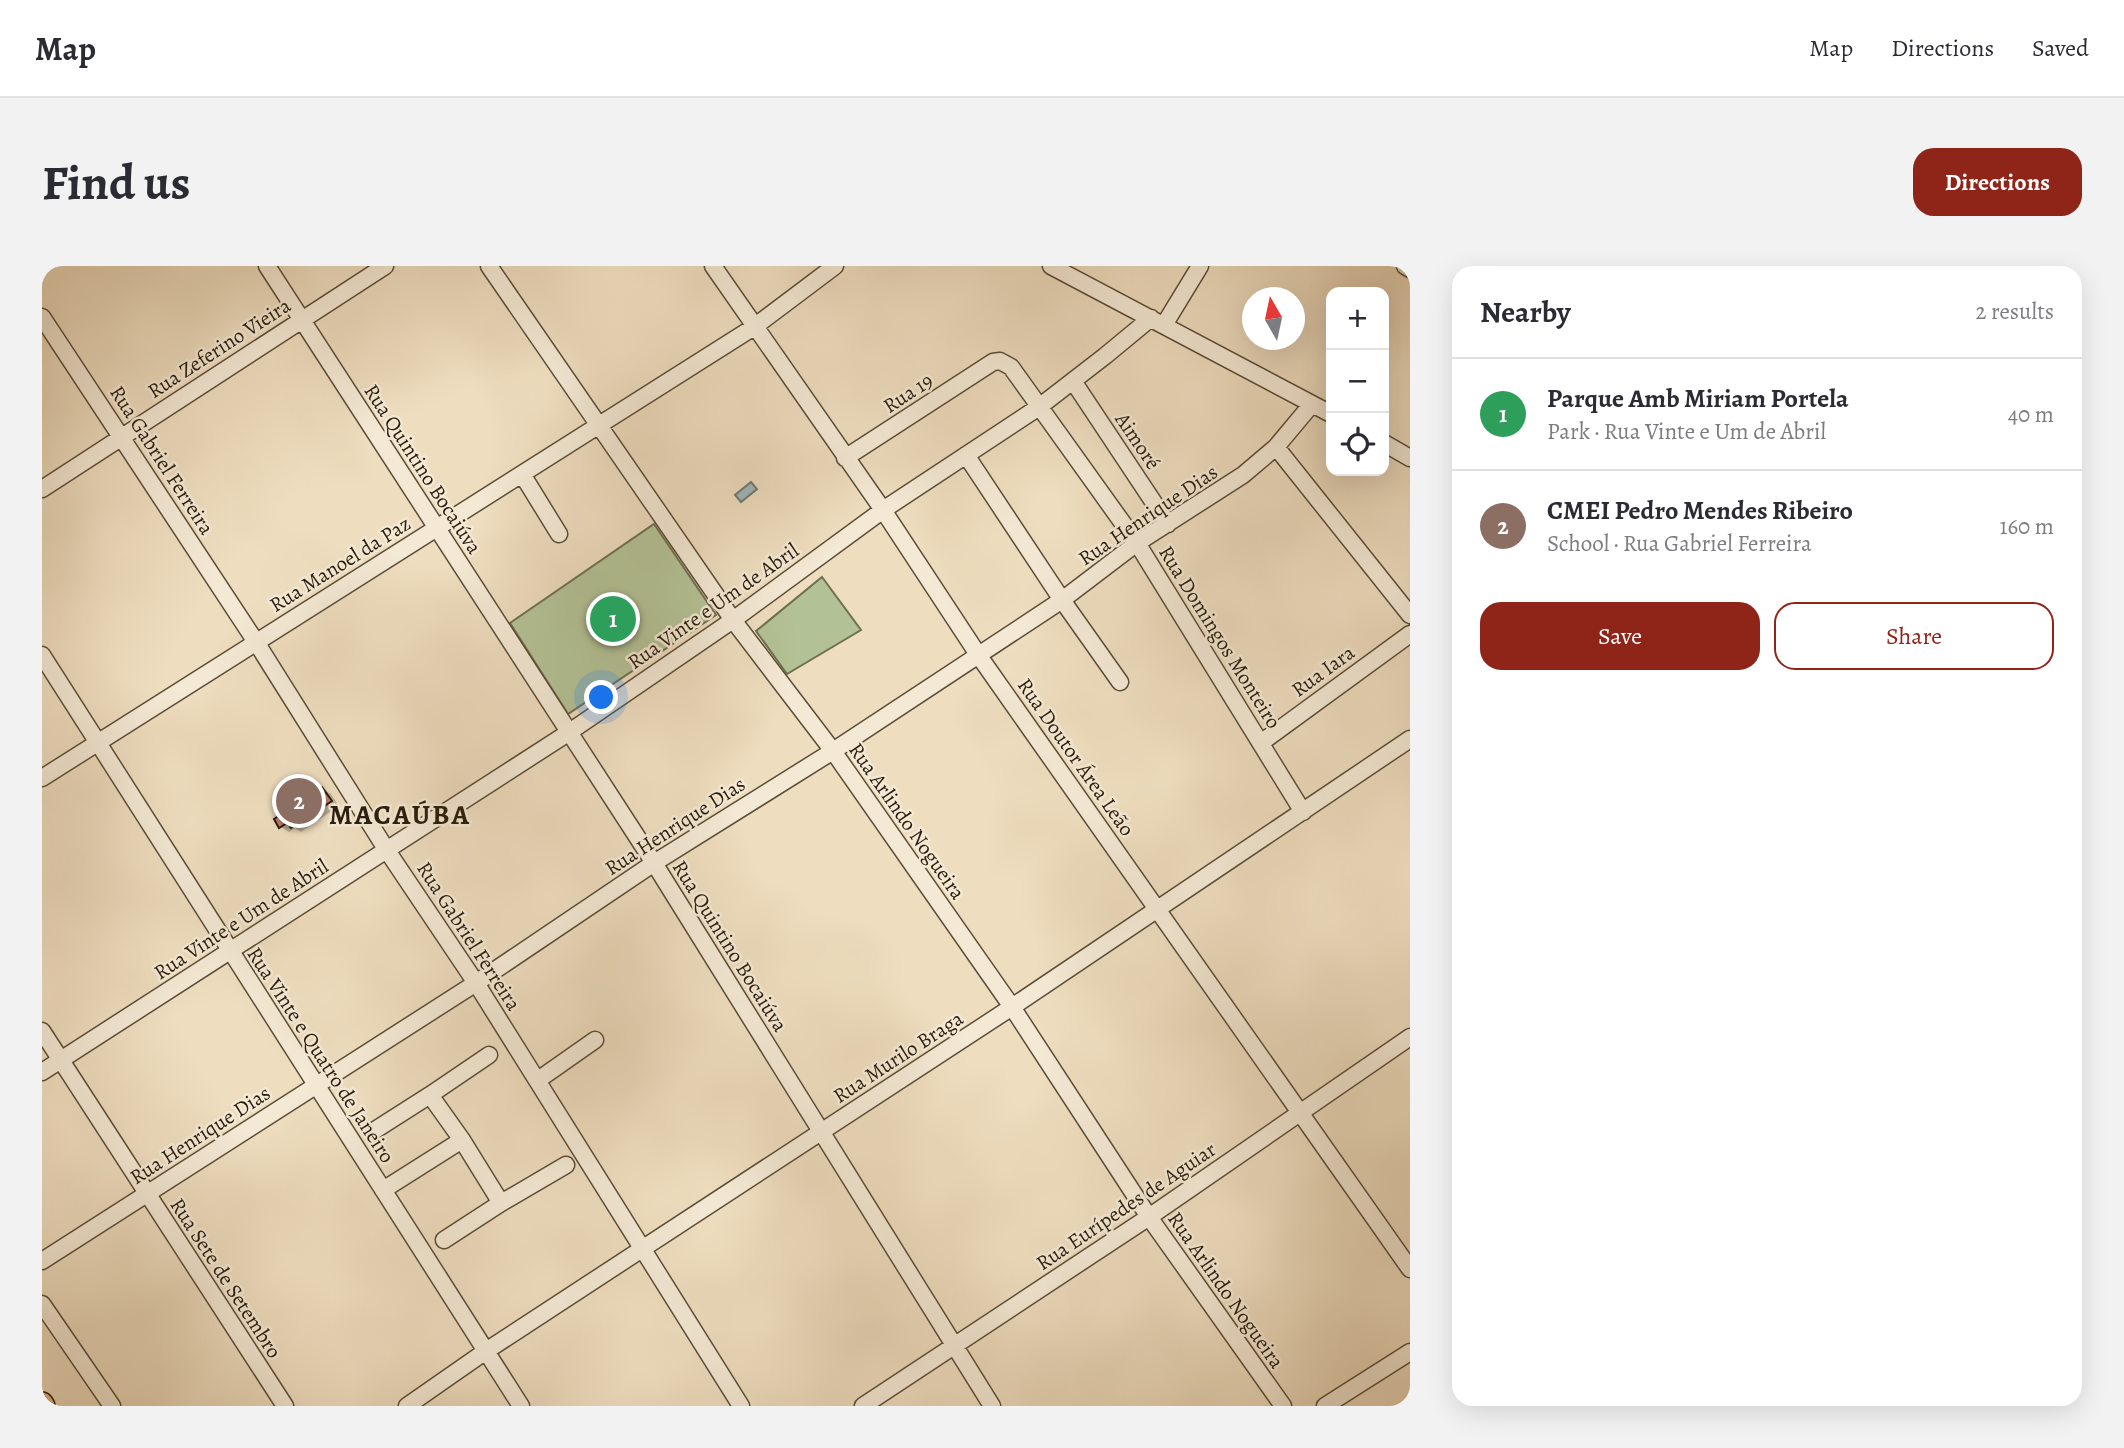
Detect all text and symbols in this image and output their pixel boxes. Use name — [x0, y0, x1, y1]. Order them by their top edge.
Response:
text: Map — [35, 26, 96, 71]
text: Map — [1809, 32, 1853, 64]
text: Directions — [1891, 32, 1994, 64]
text: Saved — [2032, 32, 2089, 64]
button: Directions — [1913, 148, 2082, 216]
text: Find us — [42, 149, 190, 216]
north arrow — [1242, 287, 1305, 350]
map controls — [1326, 287, 1389, 476]
button: + — [1326, 287, 1389, 350]
street label: Rua Zeferino Vieira — [142, 291, 296, 405]
text: Nearby — [1480, 292, 1571, 332]
text: 2 results — [1976, 296, 2054, 327]
button: − — [1326, 350, 1389, 413]
street label: Rua 19 — [878, 366, 938, 420]
street label: Rua Quintino Bocaiúva — [358, 379, 489, 560]
street label: Rua Gabriel Ferreira — [103, 380, 221, 540]
text: Parque Amb Miriam Portela — [1547, 381, 1849, 416]
text: 1 — [1499, 399, 1507, 430]
text: 40 m — [2008, 399, 2054, 430]
street label: Aimoré — [1108, 406, 1167, 475]
button: locate — [1326, 413, 1389, 476]
text: Park · Rua Vinte e Um de Abril — [1547, 416, 1826, 447]
street label: Rua Henrique Dias — [1073, 458, 1223, 572]
text: CMEI Pedro Mendes Ribeiro — [1547, 493, 1853, 528]
street label: Rua Manoel da Paz — [264, 509, 416, 619]
text: 2 — [1497, 511, 1509, 542]
text: 160 m — [2000, 511, 2054, 542]
text: School · Rua Gabriel Ferreira — [1547, 528, 1812, 559]
street label: Rua Vinte e Um de Abril — [622, 536, 804, 676]
street label: Rua Domingos Monteiro — [1152, 540, 1288, 734]
pin: 1 — [590, 593, 636, 645]
button: Save — [1480, 602, 1760, 670]
button: Share — [1774, 602, 2054, 670]
street label: Rua Iara — [1286, 638, 1361, 704]
street label: Rua Doutor Área Leão — [1011, 672, 1141, 842]
your location — [584, 680, 618, 714]
street label: Rua Arlindo Nogueira — [842, 737, 972, 905]
street label: Rua Henrique Dias — [599, 770, 751, 882]
pin: 2 — [276, 775, 322, 827]
district label: MACAÚBA — [329, 796, 471, 834]
street label: Rua Vinte e Um de Abril — [148, 852, 334, 986]
street label: Rua Quintino Bocaiúva — [666, 855, 794, 1037]
street label: Rua Gabriel Ferreira — [410, 856, 528, 1016]
street label: Rua Vinte e Quatro de Janeiro — [241, 942, 401, 1168]
street label: Rua Murilo Braga — [828, 1004, 969, 1110]
street label: Rua Henrique Dias — [124, 1079, 276, 1191]
street label: Rua Eurípedes de Aguiar — [1031, 1135, 1221, 1277]
street label: Rua Sete de Setembro — [164, 1192, 288, 1364]
street label: Rua Arlindo Nogueira — [1161, 1206, 1291, 1374]

